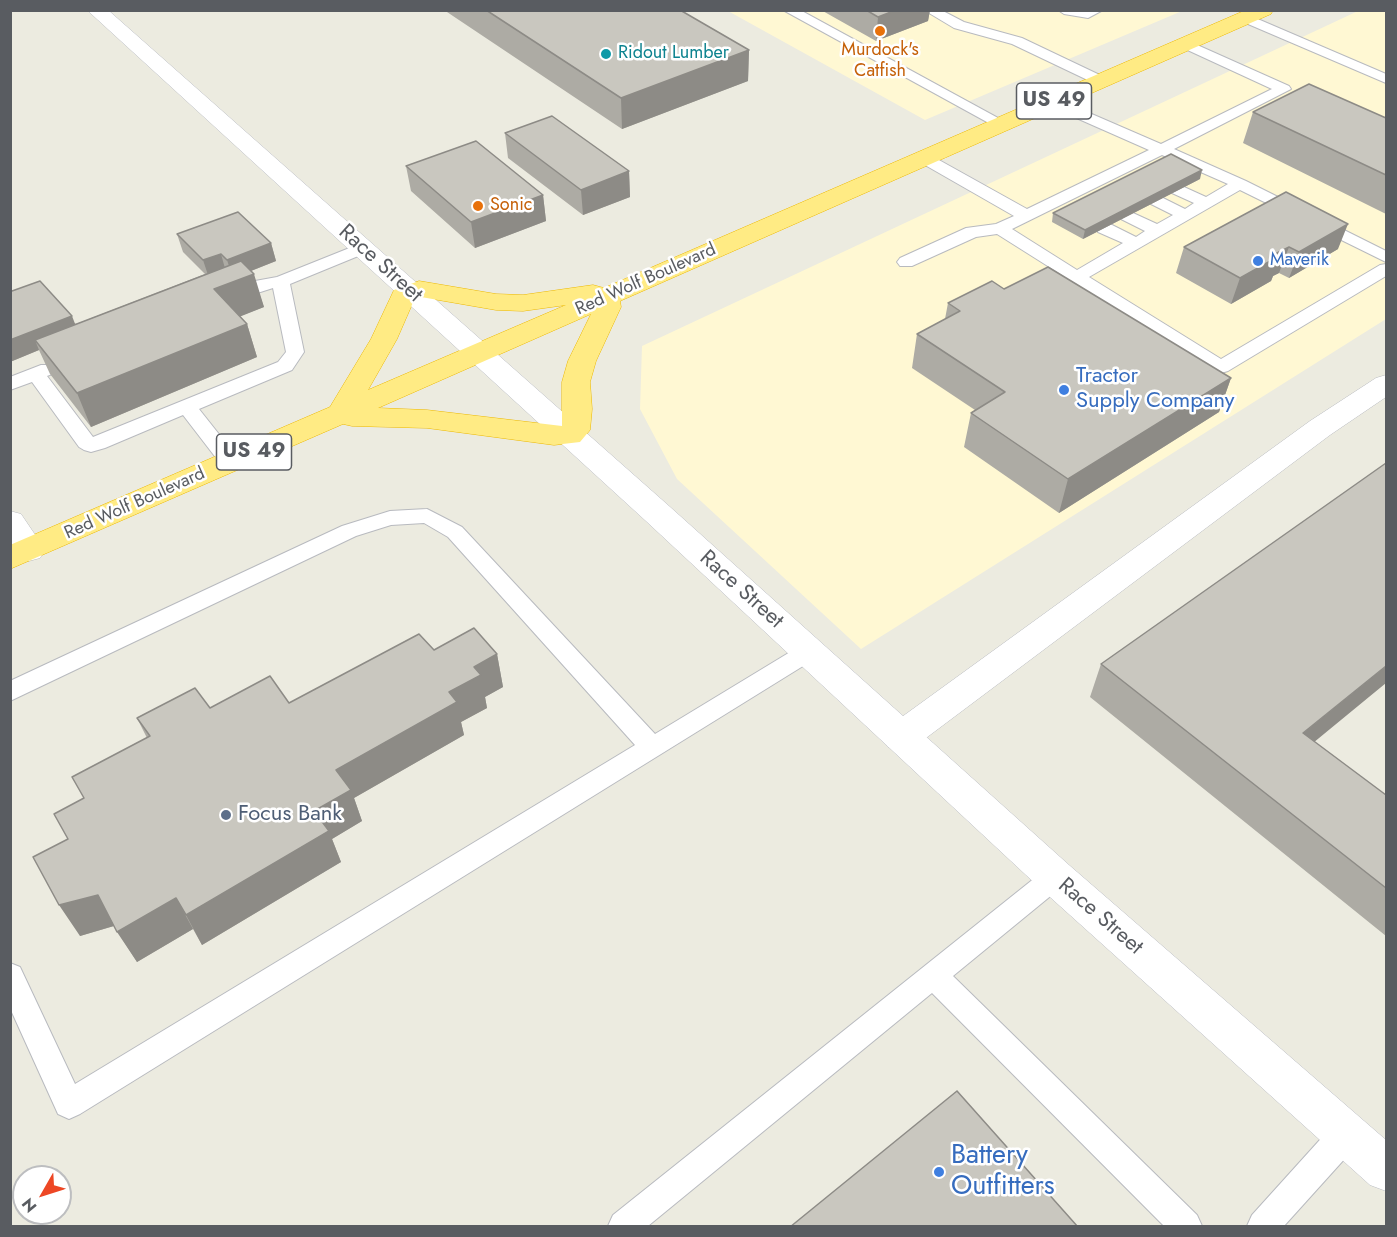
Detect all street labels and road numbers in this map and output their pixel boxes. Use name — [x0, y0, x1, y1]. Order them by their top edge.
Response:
road number: US 49 — [1016, 83, 1092, 119]
street label: Race Street — [333, 219, 427, 309]
street label: Red Wolf Boulevard — [572, 239, 720, 321]
road number: US 49 — [216, 434, 292, 470]
street label: Red Wolf Boulevard — [61, 463, 209, 545]
street label: Race Street — [694, 545, 788, 635]
street label: Race Street — [1052, 873, 1148, 961]

